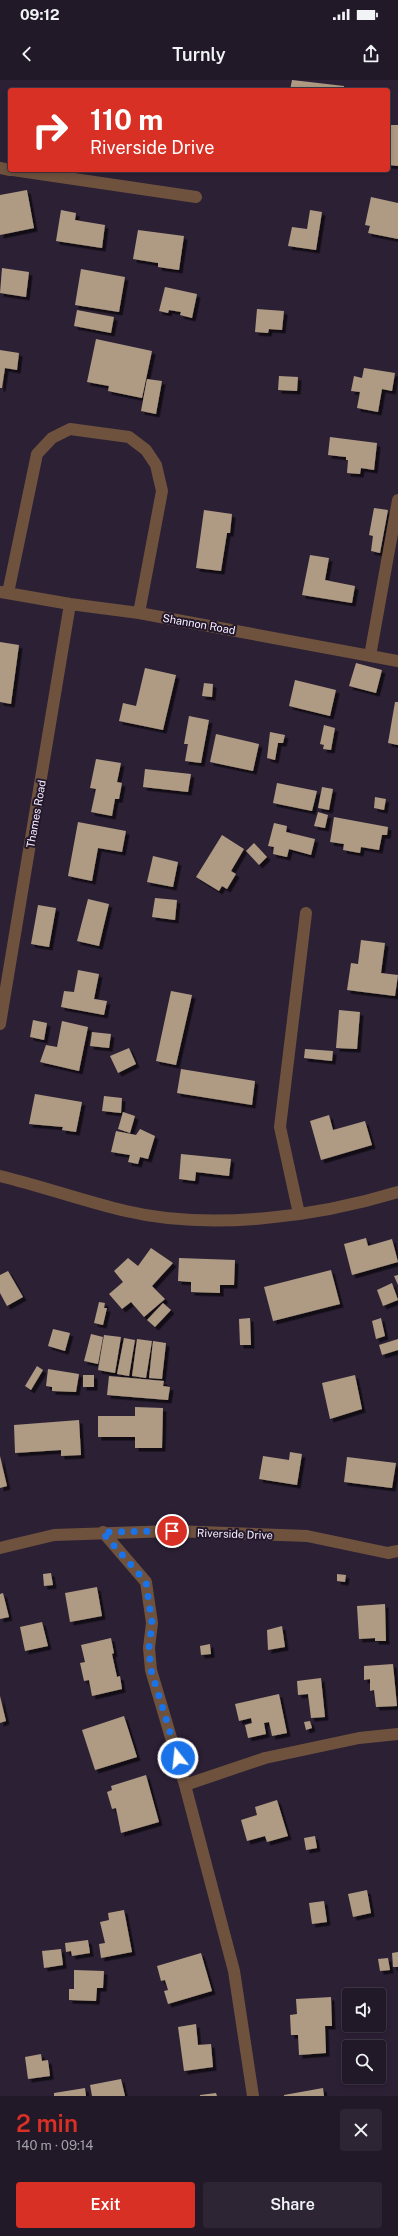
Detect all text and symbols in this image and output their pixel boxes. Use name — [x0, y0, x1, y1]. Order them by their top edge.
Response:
text: 09:12 — [20, 6, 60, 23]
icon: back — [16, 43, 38, 65]
icon: share — [360, 43, 382, 65]
text: Turnly — [172, 44, 226, 65]
text: 110 m — [90, 103, 163, 136]
icon: right — [24, 104, 76, 156]
text: Riverside Drive — [90, 137, 214, 158]
street label: Shannon Road — [162, 612, 236, 636]
street label: Thames Road — [24, 779, 48, 849]
pin — [155, 1514, 189, 1548]
icon: arrive — [161, 1520, 183, 1542]
street label: Riverside Drive — [197, 1527, 273, 1541]
position arrow — [157, 1737, 199, 1779]
map controls — [342, 1988, 386, 2084]
button: sound — [342, 1988, 386, 2032]
button: search — [342, 2040, 386, 2084]
text: 2 min — [16, 2109, 78, 2137]
button: close — [340, 2109, 382, 2151]
text: 140 m · 09:14 — [16, 2138, 93, 2153]
button: Exit — [16, 2182, 195, 2228]
button: Share — [203, 2182, 382, 2228]

